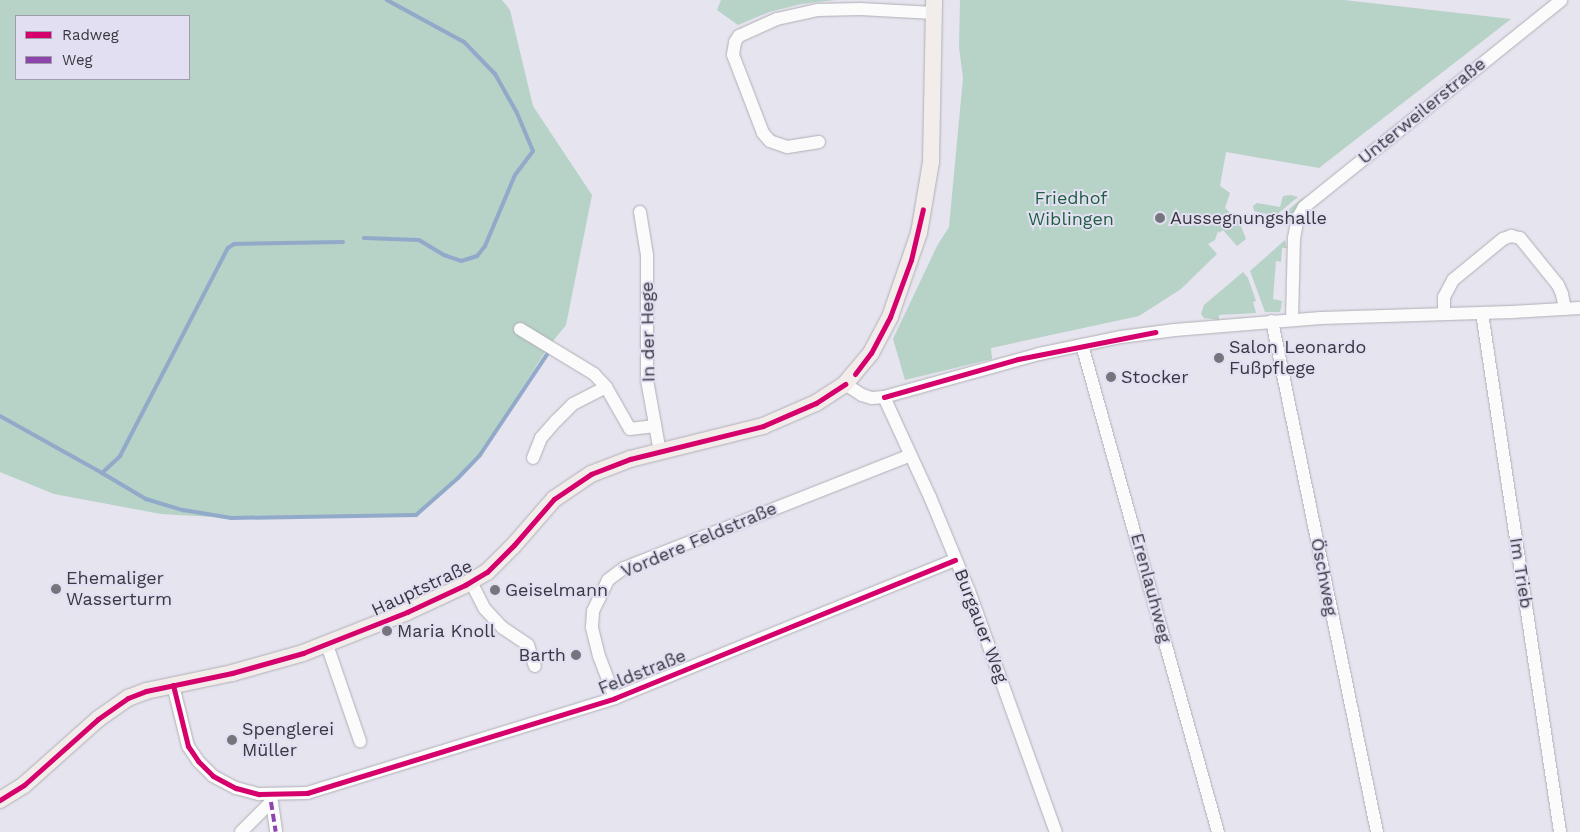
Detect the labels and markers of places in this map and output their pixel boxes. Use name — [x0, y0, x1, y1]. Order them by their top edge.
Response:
place label: Aussegnungshalle — [1170, 207, 1327, 229]
marker: Aussegnungshalle — [1154, 212, 1166, 224]
place label: Salon Leonardo Fußpflege — [1229, 337, 1366, 379]
marker: Salon Leonardo Fußpflege — [1213, 352, 1225, 364]
place label: Stocker — [1121, 366, 1189, 388]
marker: Stocker — [1105, 371, 1117, 383]
place label: Ehemaliger Wasserturm — [66, 568, 172, 610]
place label: Geiselmann — [505, 579, 608, 601]
marker: Ehemaliger Wasserturm — [50, 583, 62, 595]
marker: Geiselmann — [489, 584, 501, 596]
place label: Maria Knoll — [397, 620, 496, 642]
marker: Maria Knoll — [381, 625, 393, 637]
place label: Barth — [519, 644, 566, 666]
marker: Barth — [570, 649, 582, 661]
place label: Spenglerei Müller — [242, 719, 334, 762]
marker: Spenglerei Müller — [226, 734, 238, 746]

